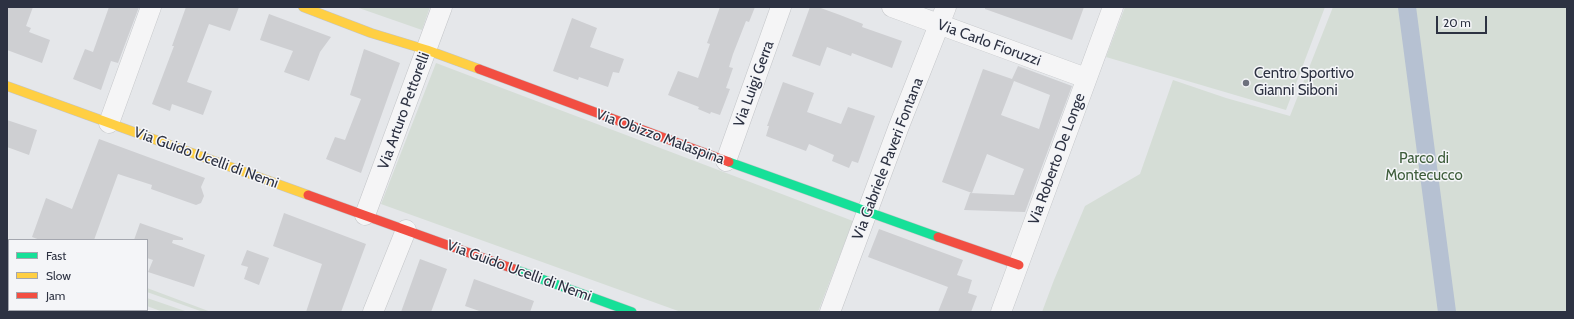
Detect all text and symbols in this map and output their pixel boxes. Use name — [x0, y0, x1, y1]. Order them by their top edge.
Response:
scale bar — [1438, 8, 1489, 34]
text: 20 m — [1443, 15, 1471, 30]
street label: Via Carlo Fioruzzi — [935, 16, 1043, 70]
street label: Via Luigi Gerra — [730, 38, 778, 130]
street label: Via Arturo Pettorelli — [374, 50, 434, 172]
place label: Centro Sportivo Gianni Siboni — [1254, 65, 1354, 100]
street label: Via Gabriele Paveri Fontana — [849, 75, 927, 243]
marker: Centro Sportivo Gianni Siboni — [1241, 78, 1251, 88]
street label: Via Roberto De Longe — [1025, 91, 1089, 227]
street label: Via Obizzo Malaspina — [593, 105, 727, 169]
street label: Via Guido Ucelli di Nemi — [131, 123, 281, 193]
park label: Parco di Montecucco — [1385, 150, 1463, 185]
street label: Via Guido Ucelli di Nemi — [444, 236, 594, 306]
legend — [8, 239, 148, 311]
text: Fast — [46, 248, 66, 263]
text: Slow — [46, 268, 71, 283]
text: Jam — [46, 288, 65, 303]

